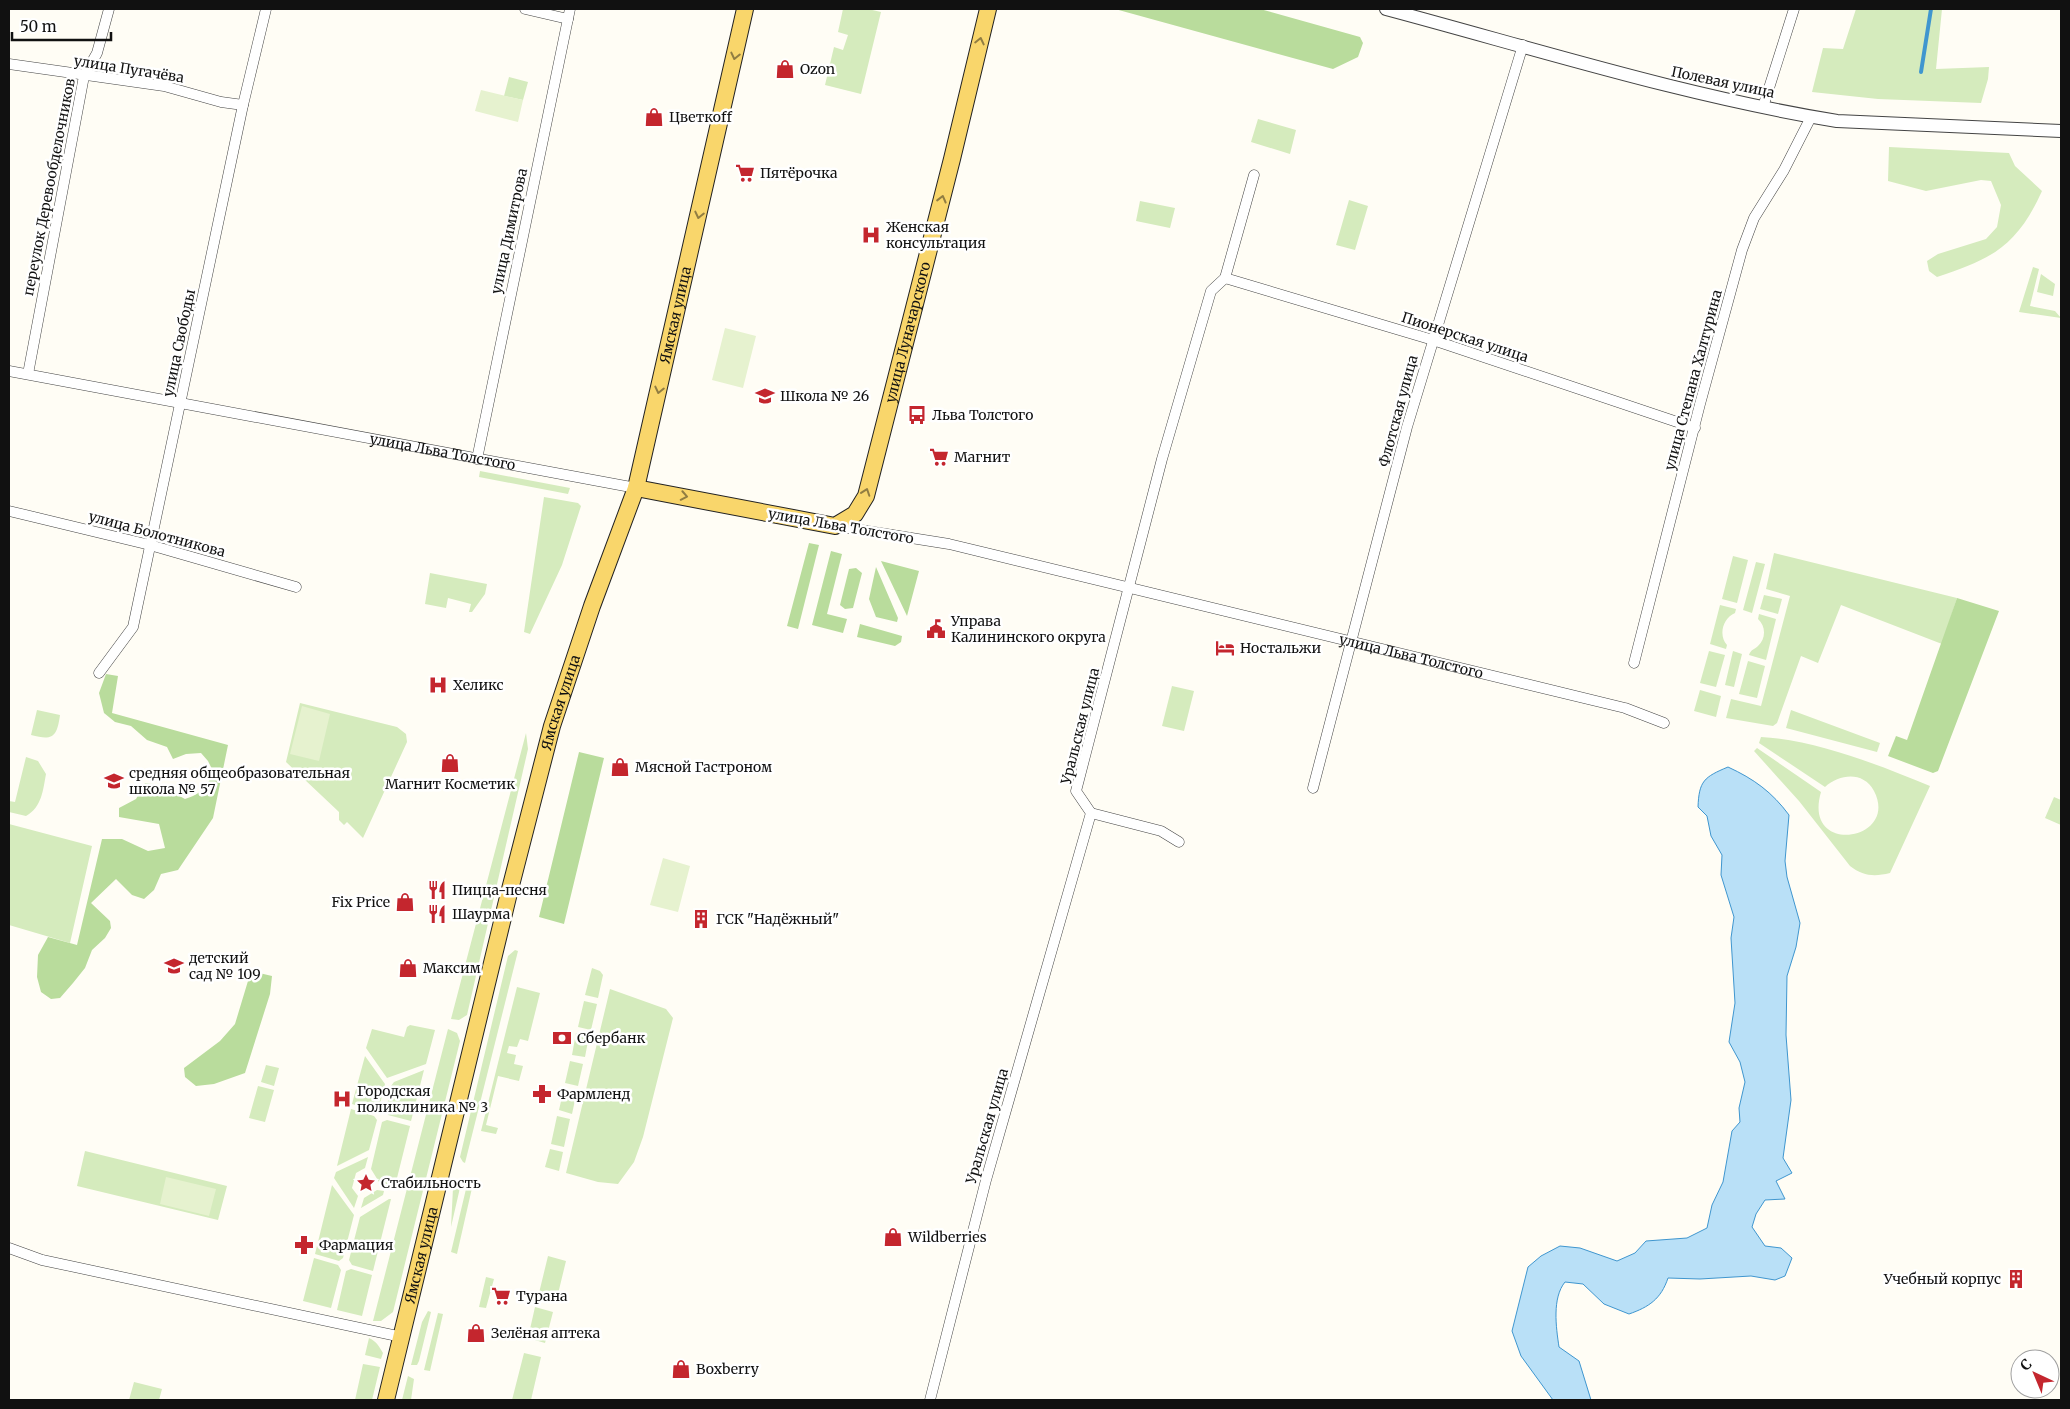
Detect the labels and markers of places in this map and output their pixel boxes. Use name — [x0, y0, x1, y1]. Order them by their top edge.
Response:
shop icon: Ozon — [774, 58, 796, 80]
place label: Ozon — [800, 60, 835, 78]
shop icon: Цветкоff — [643, 106, 665, 128]
place label: Цветкоff — [669, 108, 732, 126]
supermarket icon: Пятёрочка — [734, 162, 756, 184]
place label: Пятёрочка — [760, 164, 838, 182]
place label: Женская консультация — [886, 218, 986, 252]
hospital icon: Женская консультация — [860, 224, 882, 246]
school or university icon: Школа № 26 — [754, 385, 776, 407]
place label: Школа № 26 — [780, 387, 869, 405]
bus stop icon: Льва Толстого — [906, 404, 928, 426]
place label: Льва Толстого — [932, 406, 1033, 424]
supermarket icon: Магнит — [928, 446, 950, 468]
place label: Магнит — [954, 448, 1011, 466]
place label: Управа Калининского округа — [950, 612, 1106, 646]
public building icon: Управа Калининского округа — [925, 618, 947, 640]
hotel icon: Ностальжи — [1214, 637, 1236, 659]
place label: Ностальжи — [1240, 639, 1321, 657]
hospital icon: Хеликс — [427, 674, 449, 696]
place label: Хеликс — [453, 676, 504, 694]
shop icon: Магнит Косметик — [439, 752, 461, 774]
shop icon: Мясной Гастроном — [609, 756, 631, 778]
place label: Мясной Гастроном — [635, 758, 773, 776]
place label: средняя общеобразовательная школа № 57 — [129, 764, 350, 798]
school or university icon: средняя общеобразовательная школа № 57 — [103, 770, 125, 792]
place label: Магнит Косметик — [385, 775, 515, 793]
restaurant icon: Пицца-песня — [426, 879, 448, 901]
place label: Пицца-песня — [452, 881, 547, 899]
shop icon: Fix Price — [394, 891, 416, 913]
place label: Fix Price — [331, 893, 390, 911]
restaurant icon: Шаурма — [426, 903, 448, 925]
place label: Шаурма — [452, 905, 511, 923]
building icon: ГСК "Надёжный" — [690, 908, 712, 930]
place label: ГСК "Надёжный" — [716, 910, 839, 928]
place label: детский сад № 109 — [188, 949, 261, 983]
school or university icon: детский сад № 109 — [163, 955, 185, 977]
shop icon: Максим — [397, 957, 419, 979]
place label: Максим — [423, 959, 482, 977]
bank icon: Сбербанк — [551, 1027, 573, 1049]
place label: Сбербанк — [577, 1029, 645, 1047]
place label: Городская поликлиника № 3 — [357, 1082, 488, 1116]
pharmacy icon: Фармленд — [531, 1083, 553, 1105]
place label: Фармленд — [557, 1085, 631, 1103]
hospital icon: Городская поликлиника № 3 — [331, 1088, 353, 1110]
place icon: Стабильность — [355, 1172, 377, 1194]
place label: Стабильность — [381, 1174, 481, 1192]
shop icon: Wildberries — [882, 1226, 904, 1248]
place label: Wildberries — [907, 1228, 987, 1246]
pharmacy icon: Фармация — [293, 1234, 315, 1256]
place label: Фармация — [319, 1236, 393, 1254]
building icon: Учебный корпус — [2005, 1268, 2027, 1290]
place label: Учебный корпус — [1883, 1270, 2001, 1288]
supermarket icon: Турана — [490, 1285, 512, 1307]
place label: Турана — [516, 1287, 568, 1305]
shop icon: Зелёная аптека — [465, 1322, 487, 1344]
place label: Зелёная аптека — [491, 1324, 601, 1342]
shop icon: Boxberry — [670, 1358, 692, 1380]
place label: Boxberry — [696, 1360, 760, 1378]

